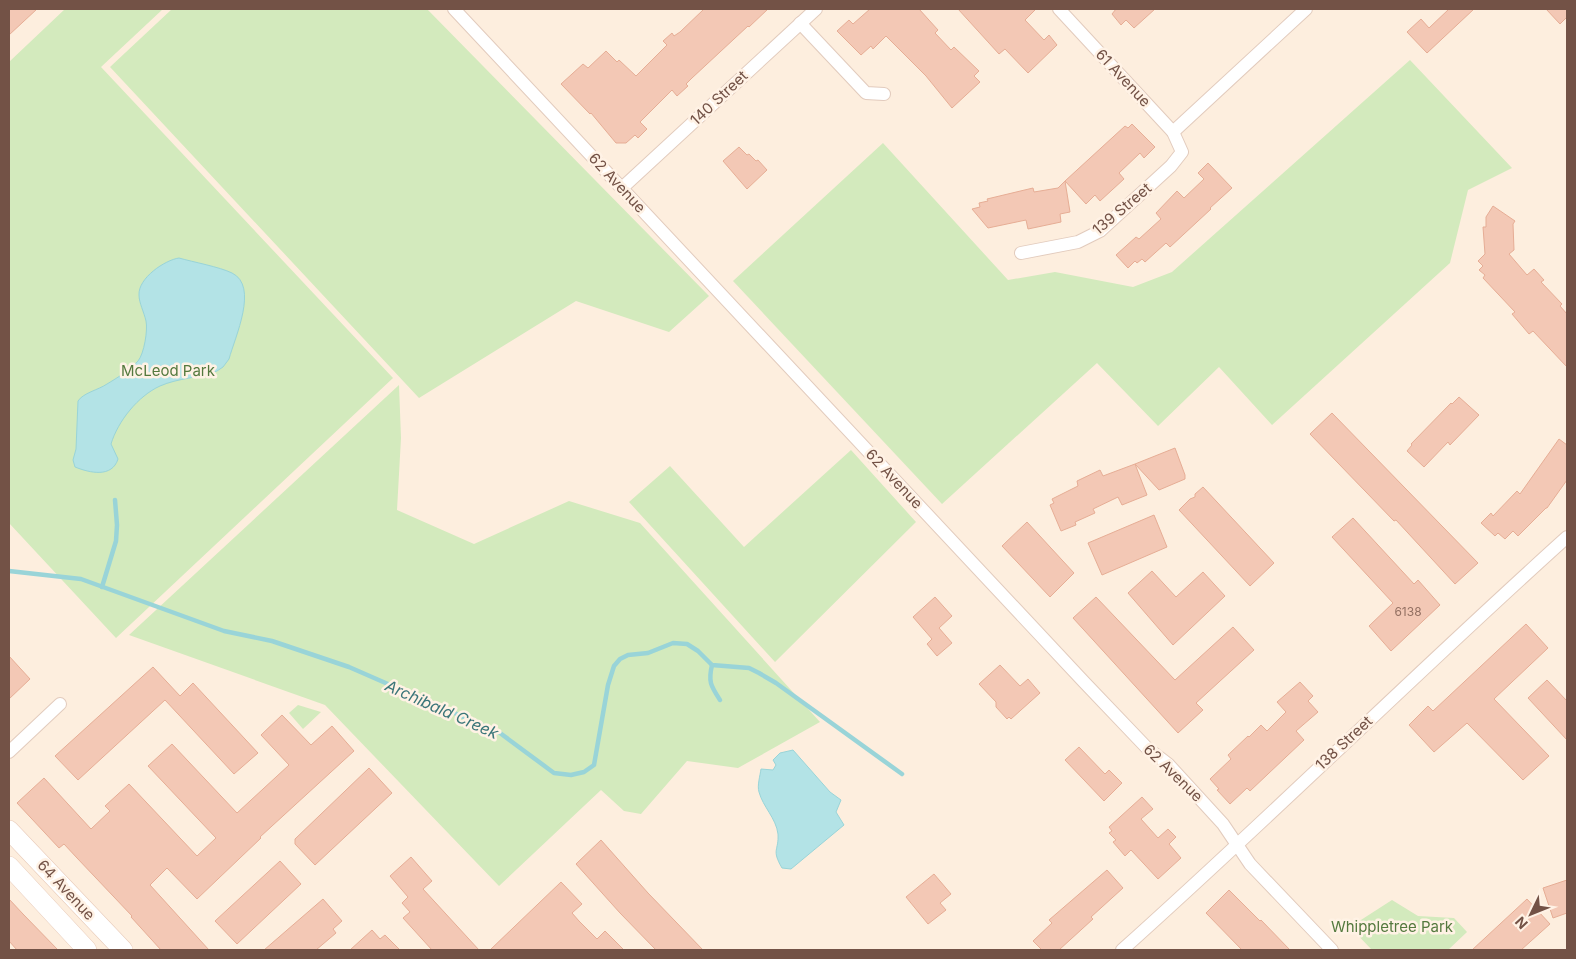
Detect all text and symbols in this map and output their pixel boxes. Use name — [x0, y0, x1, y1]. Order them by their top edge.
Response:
street label: 61 Avenue — [1092, 45, 1155, 111]
street label: 140 Street — [686, 66, 751, 129]
street label: 62 Avenue — [585, 149, 650, 217]
street label: 139 Street — [1088, 178, 1155, 239]
park label: McLeod Park — [121, 361, 216, 380]
street label: 62 Avenue — [862, 445, 927, 513]
house number: 6138 — [1394, 604, 1422, 619]
water label: Archibald Creek — [381, 675, 502, 743]
street label: 138 Street — [1311, 711, 1376, 774]
street label: 62 Avenue — [1140, 740, 1207, 806]
street label: 64 Avenue — [34, 855, 99, 924]
north arrow — [1506, 889, 1556, 939]
text: N — [1511, 914, 1531, 933]
park label: Whippletree Park — [1331, 917, 1454, 936]

